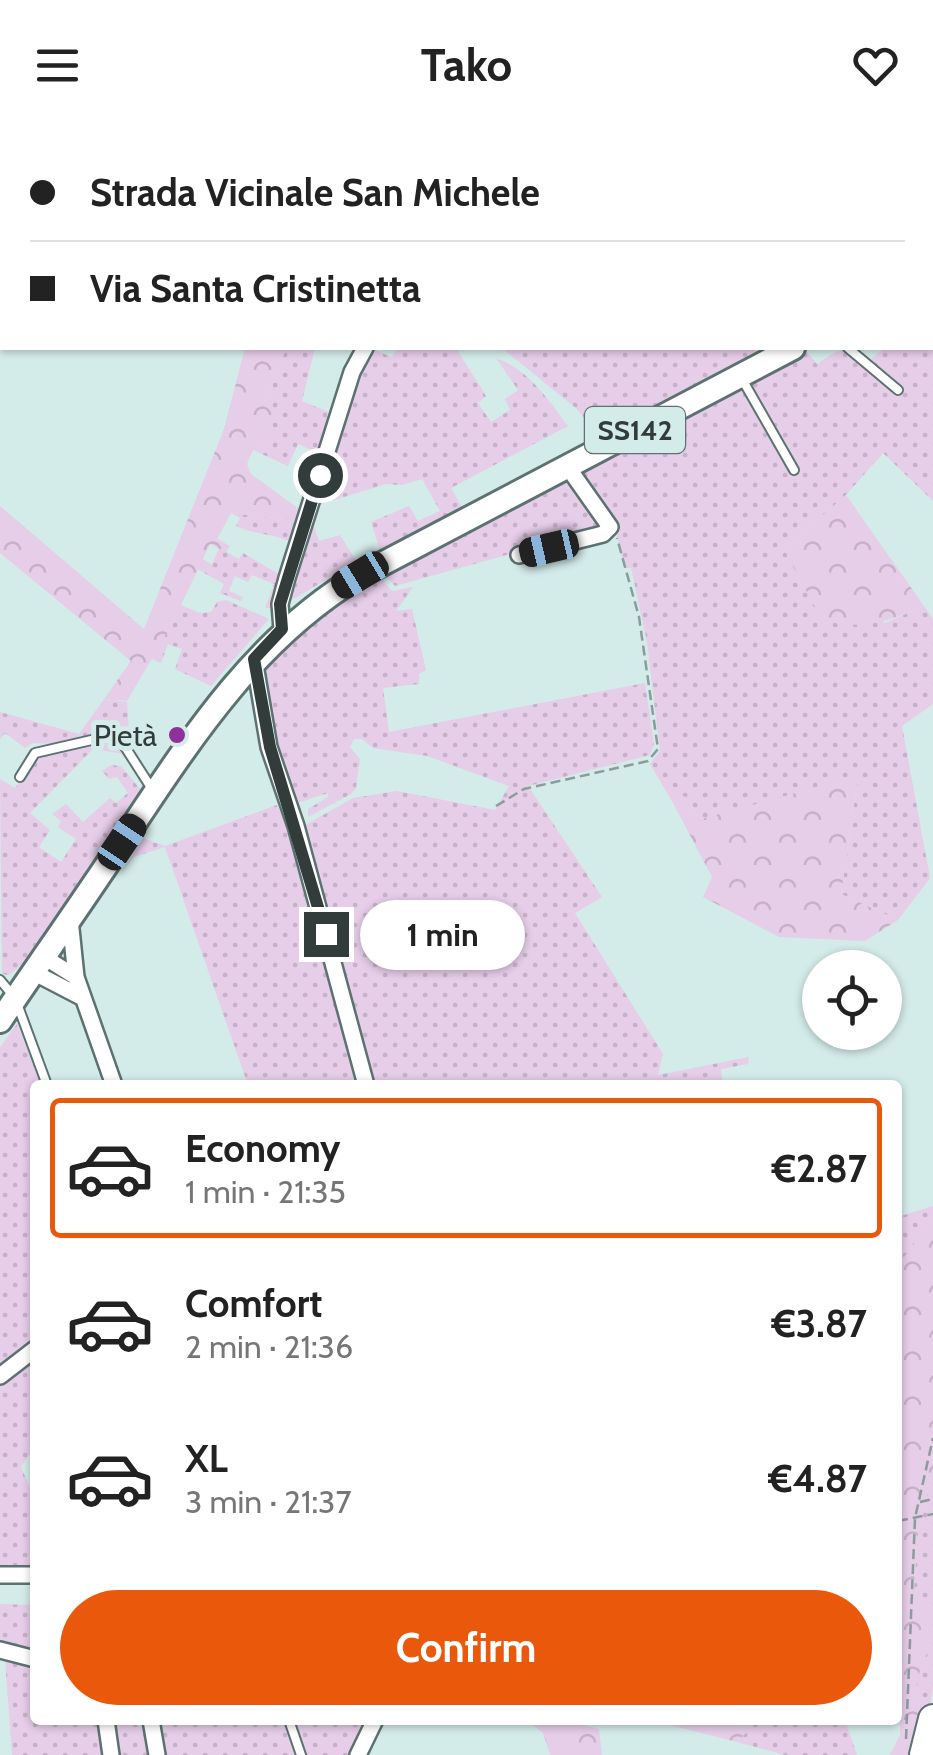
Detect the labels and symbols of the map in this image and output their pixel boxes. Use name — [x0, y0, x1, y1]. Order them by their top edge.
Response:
road number: SS142 — [585, 407, 685, 453]
route start — [298, 453, 343, 498]
car — [516, 527, 582, 569]
car — [327, 547, 393, 603]
place label: Pietà — [94, 717, 158, 754]
marker: Pietà — [166, 724, 188, 746]
car — [93, 809, 151, 875]
callout: 1 min — [361, 899, 526, 969]
route end — [304, 912, 349, 957]

